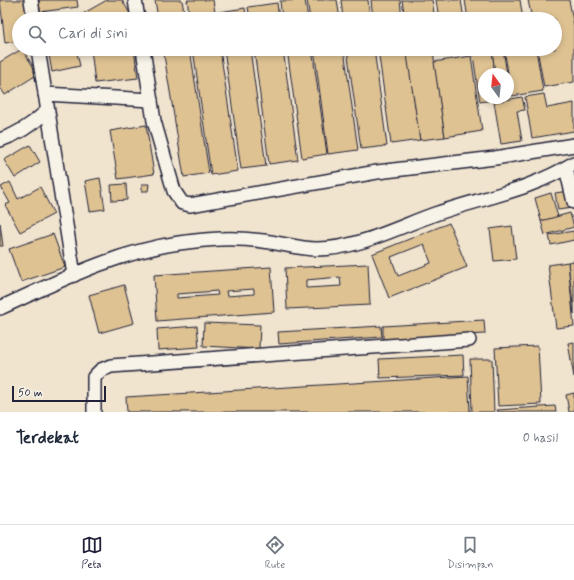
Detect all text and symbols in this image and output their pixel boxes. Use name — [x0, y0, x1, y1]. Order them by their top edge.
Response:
search box — [12, 12, 562, 56]
icon: search — [26, 23, 48, 45]
text: Cari di sini — [58, 24, 128, 44]
north arrow — [478, 68, 514, 104]
scale bar — [12, 384, 106, 403]
text: 50 m — [18, 386, 43, 400]
text: Terdekat — [16, 427, 79, 449]
text: 0 hasil — [523, 430, 558, 447]
tab: Peta — [81, 534, 103, 572]
tab: Rute — [264, 534, 286, 572]
tab: Disimpan — [447, 534, 493, 572]

